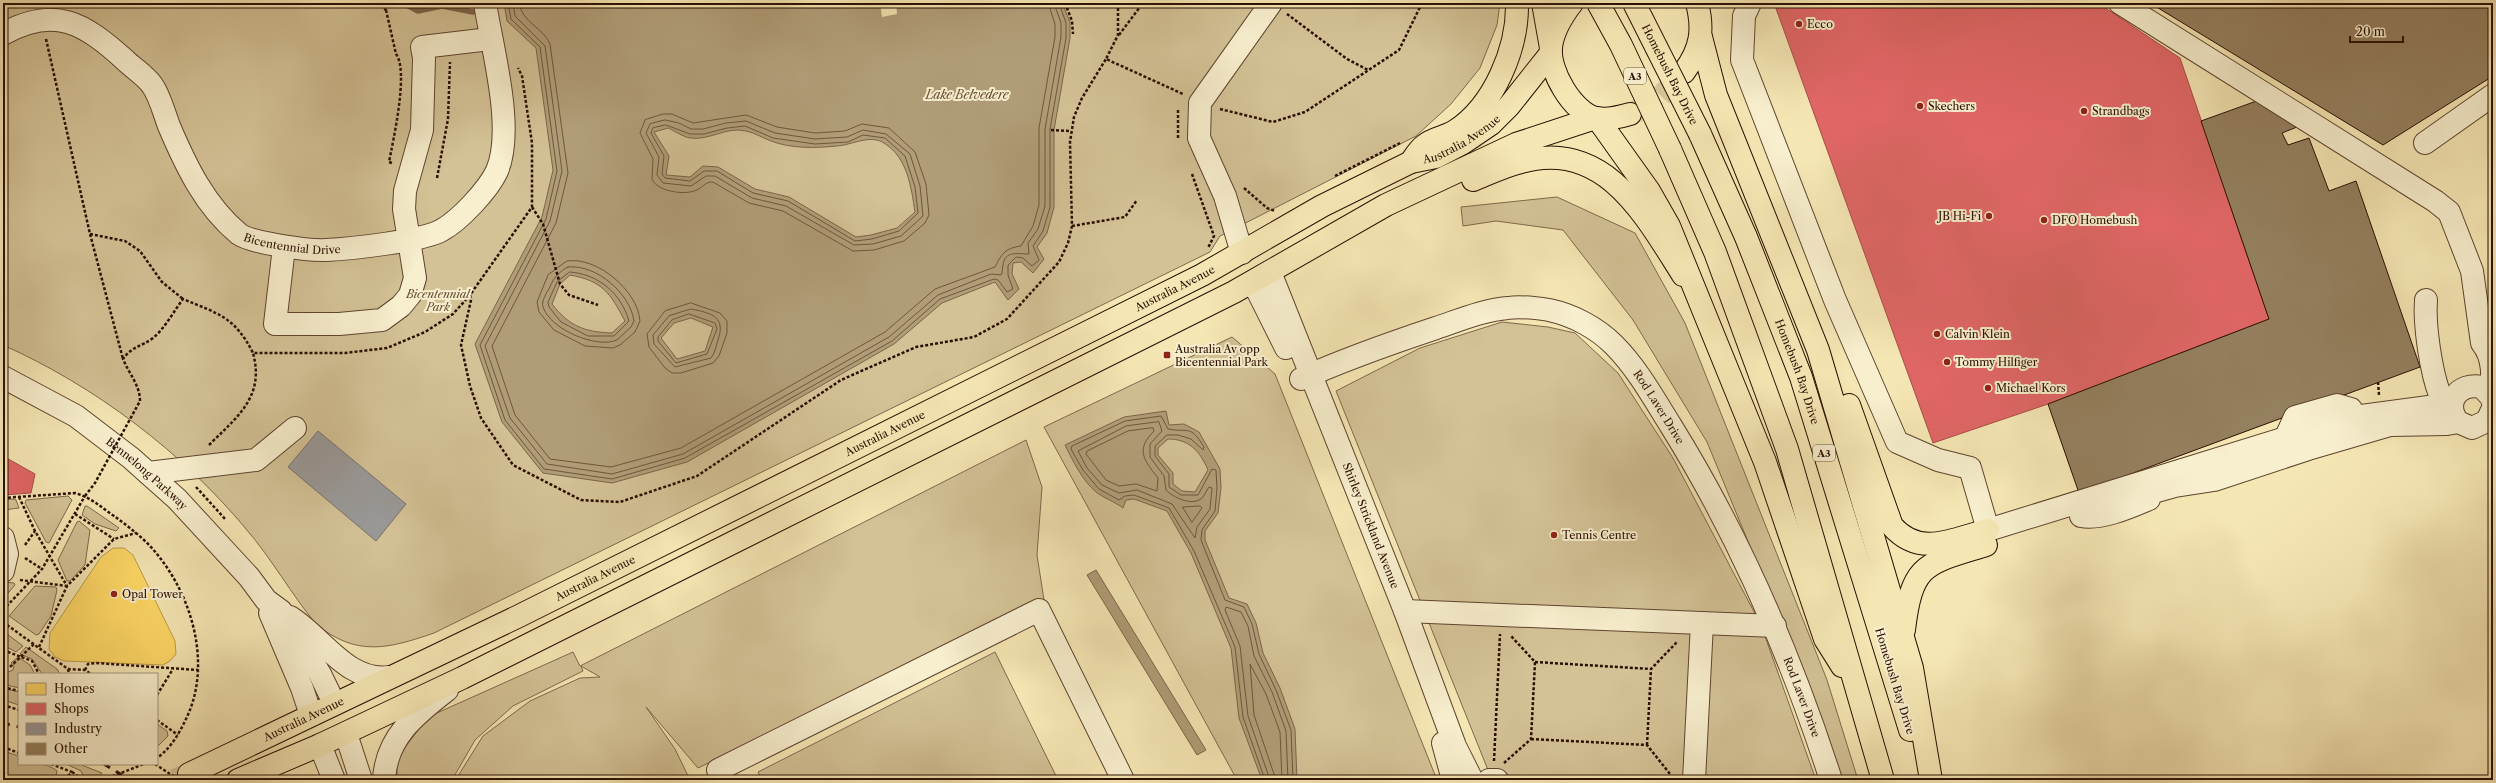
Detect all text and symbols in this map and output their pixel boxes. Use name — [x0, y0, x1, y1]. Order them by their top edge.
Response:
place label: Ecco — [1807, 17, 1833, 31]
scale bar — [2350, 18, 2403, 44]
marker: Ecco — [1794, 19, 1804, 29]
street label: Homebush Bay Drive — [1639, 22, 1701, 127]
text: 20 m — [2356, 24, 2385, 39]
road number: A3 — [1624, 68, 1646, 84]
water label: Lake Belvedere — [924, 87, 1010, 102]
place label: Skechers — [1928, 99, 1975, 113]
marker: Skechers — [1915, 101, 1925, 111]
place label: Strandbags — [2092, 104, 2150, 118]
marker: Strandbags — [2079, 106, 2089, 116]
street label: Australia Avenue — [1421, 112, 1503, 167]
place label: JB Hi-Fi — [1936, 209, 1982, 223]
marker: JB Hi-Fi — [1984, 211, 1994, 221]
place label: DFO Homebush — [2052, 213, 2138, 227]
marker: DFO Homebush — [2039, 215, 2049, 225]
street label: Bicentennial Drive — [242, 230, 341, 257]
street label: Australia Avenue — [1132, 262, 1217, 315]
park label: Bicentennial Park — [405, 287, 471, 314]
street label: Homebush Bay Drive — [1772, 317, 1822, 426]
place label: Calvin Klein — [1945, 327, 2010, 341]
marker: Calvin Klein — [1932, 329, 1942, 339]
place label: Australia Av opp Bicentennial Park — [1174, 342, 1269, 369]
marker: Australia Av opp Bicentennial Park — [1162, 350, 1172, 360]
place label: Tommy Hilfiger — [1955, 355, 2038, 369]
marker: Tommy Hilfiger — [1942, 357, 1952, 367]
street label: Rod Laver Drive — [1630, 367, 1687, 447]
place label: Michael Kors — [1996, 381, 2066, 395]
marker: Michael Kors — [1983, 383, 1993, 393]
street label: Australia Avenue — [842, 407, 927, 460]
street label: Bennelong Parkway — [103, 434, 191, 513]
road number: A3 — [1813, 445, 1835, 461]
street label: Shirley Strickland Avenue — [1340, 461, 1402, 591]
place label: Tennis Centre — [1562, 528, 1636, 542]
marker: Tennis Centre — [1549, 530, 1559, 540]
street label: Australia Avenue — [552, 552, 638, 604]
place label: Opal Tower — [122, 587, 183, 601]
marker: Opal Tower — [109, 589, 119, 599]
street label: Homebush Bay Drive — [1872, 626, 1918, 736]
street label: Rod Laver Drive — [1780, 655, 1823, 739]
legend — [18, 673, 158, 765]
text: Homes — [54, 681, 94, 696]
street label: Australia Avenue — [260, 694, 346, 745]
text: Shops — [54, 701, 89, 716]
text: Industry — [54, 721, 102, 736]
text: Other — [54, 741, 88, 756]

